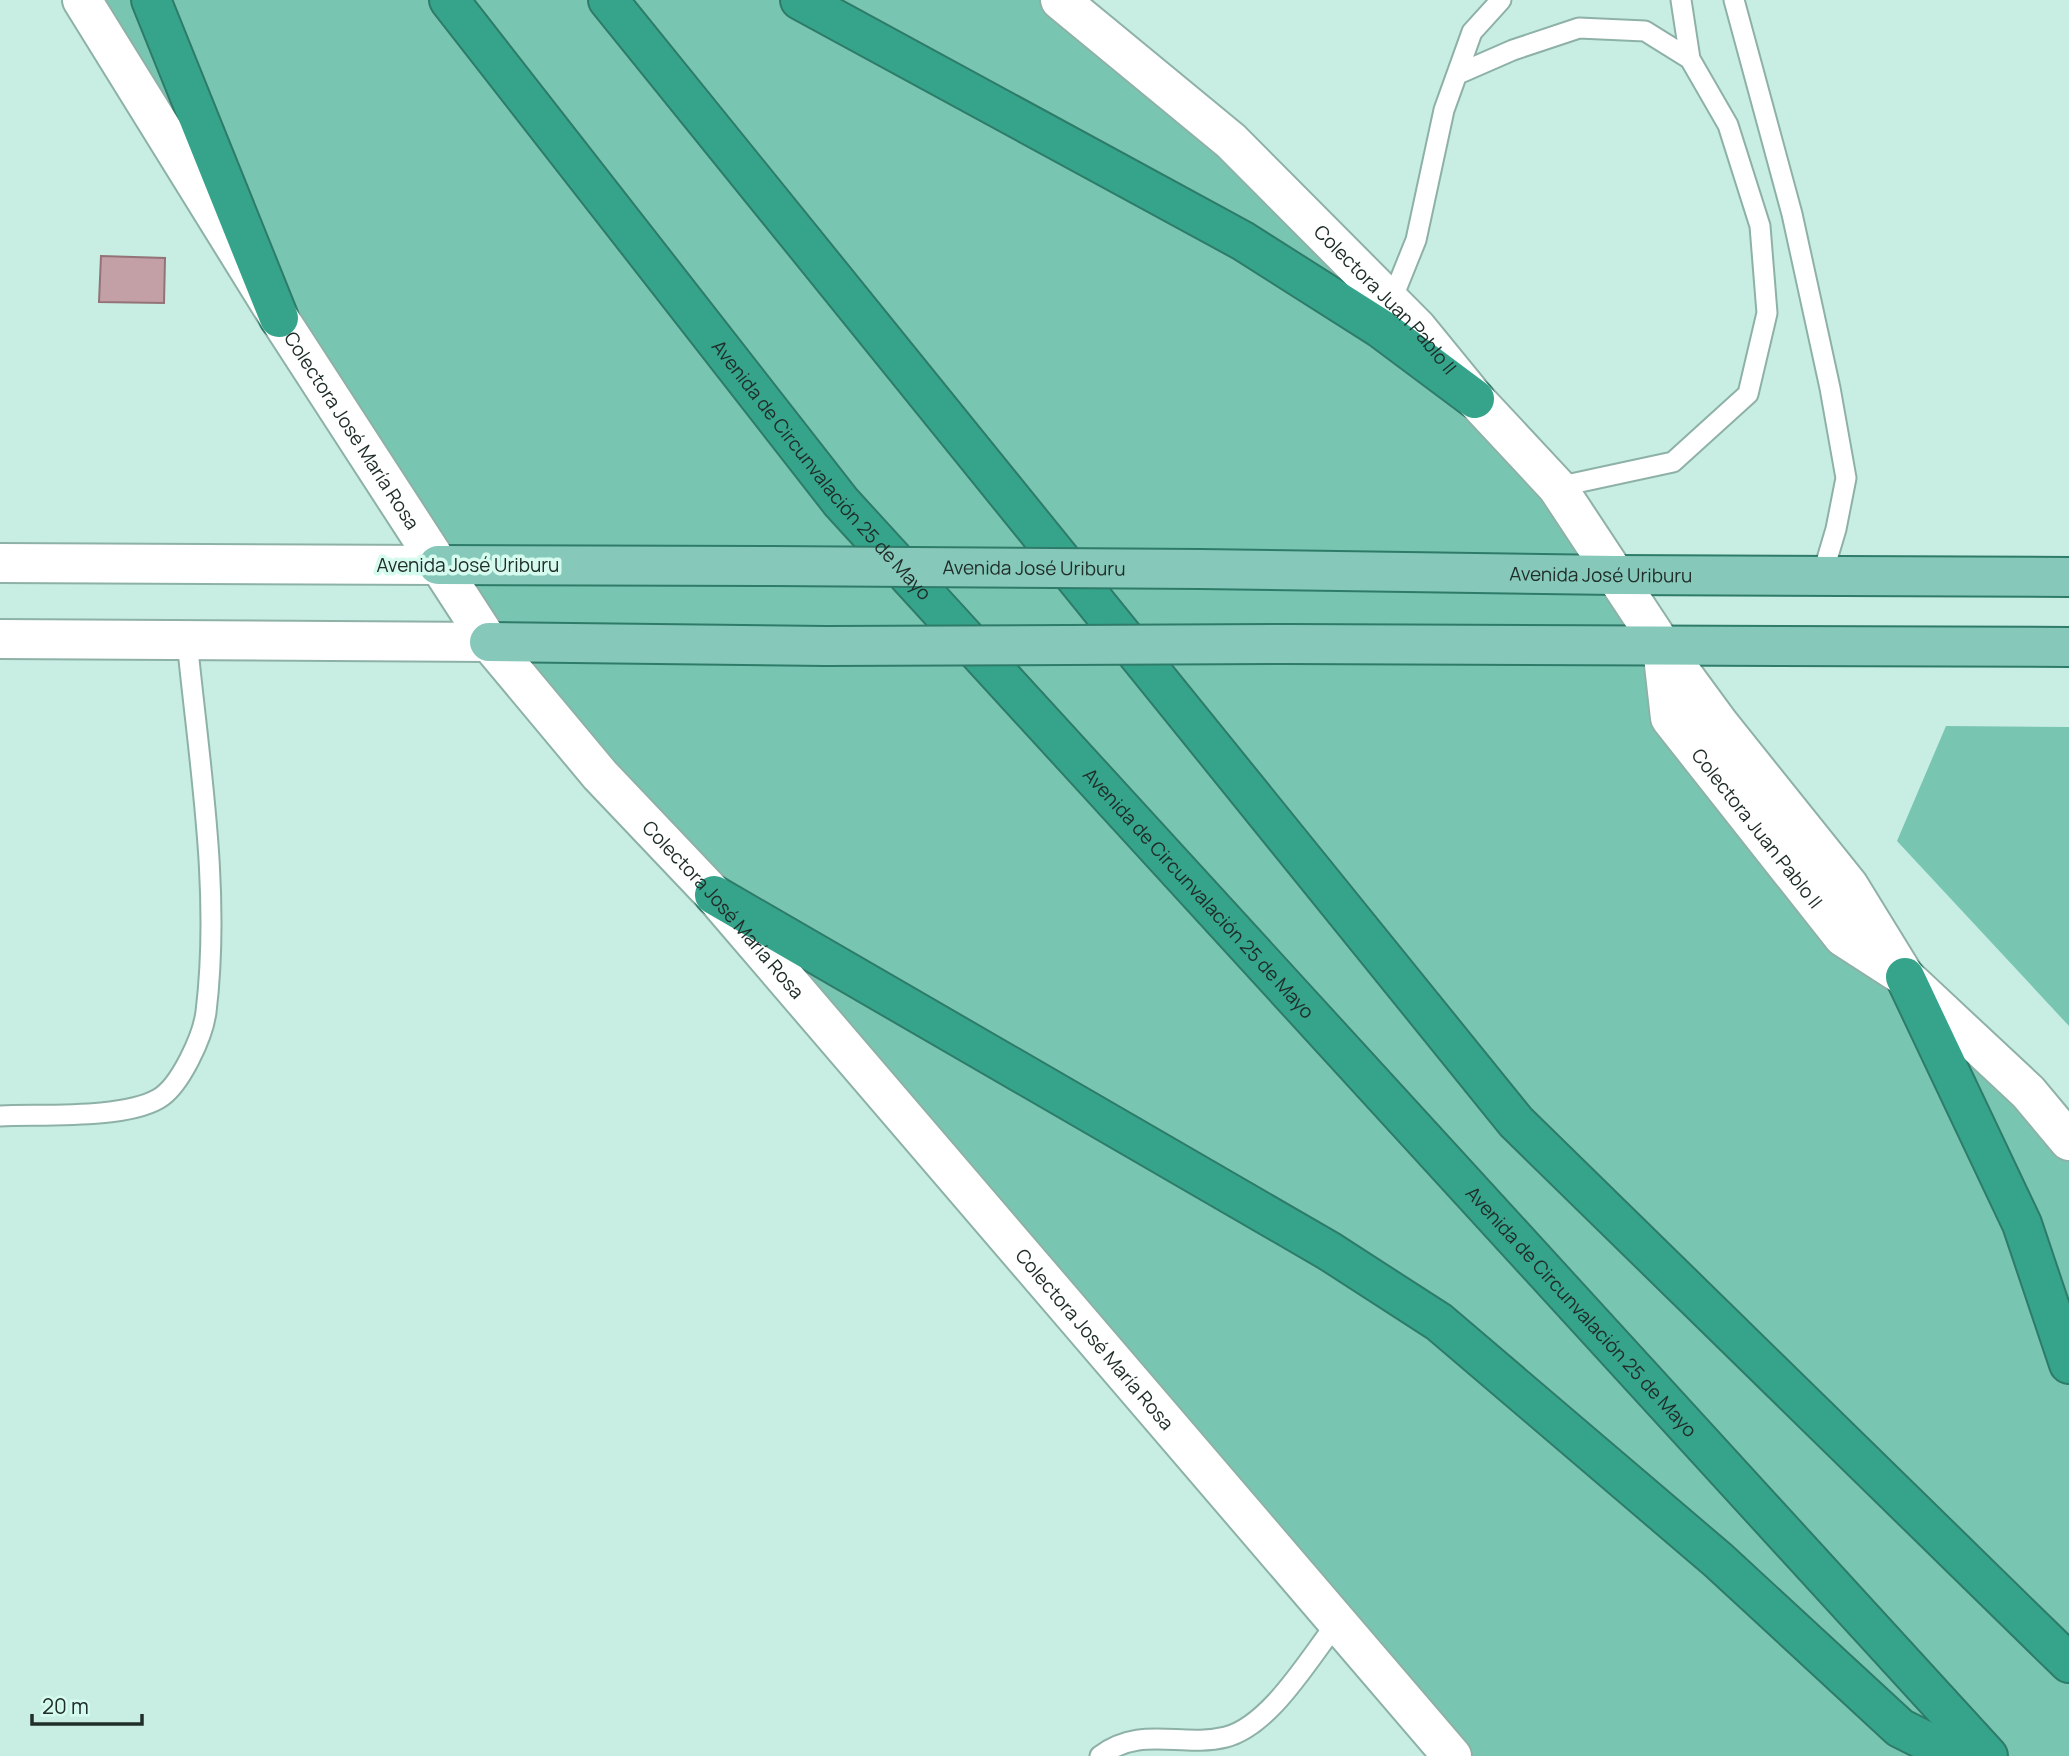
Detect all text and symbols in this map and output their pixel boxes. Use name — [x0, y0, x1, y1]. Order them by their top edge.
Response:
street label: Colectora Juan Pablo II — [1308, 219, 1463, 380]
street label: Colectora José María Rosa — [278, 326, 426, 534]
street label: Avenida de Circunvalación 25 de Mayo — [706, 334, 937, 606]
street label: Avenida José Uriburu — [377, 552, 559, 578]
street label: Avenida José Uriburu — [942, 554, 1126, 581]
street label: Avenida José Uriburu — [1509, 560, 1693, 588]
street label: Colectora Juan Pablo II — [1686, 743, 1828, 914]
street label: Avenida de Circunvalación 25 de Mayo — [1077, 762, 1320, 1024]
street label: Colectora José María Rosa — [637, 815, 810, 1004]
street label: Avenida de Circunvalación 25 de Mayo — [1460, 1181, 1703, 1442]
street label: Colectora José María Rosa — [1010, 1243, 1180, 1435]
scale bar — [32, 1682, 142, 1726]
text: 20 m — [42, 1692, 89, 1720]

